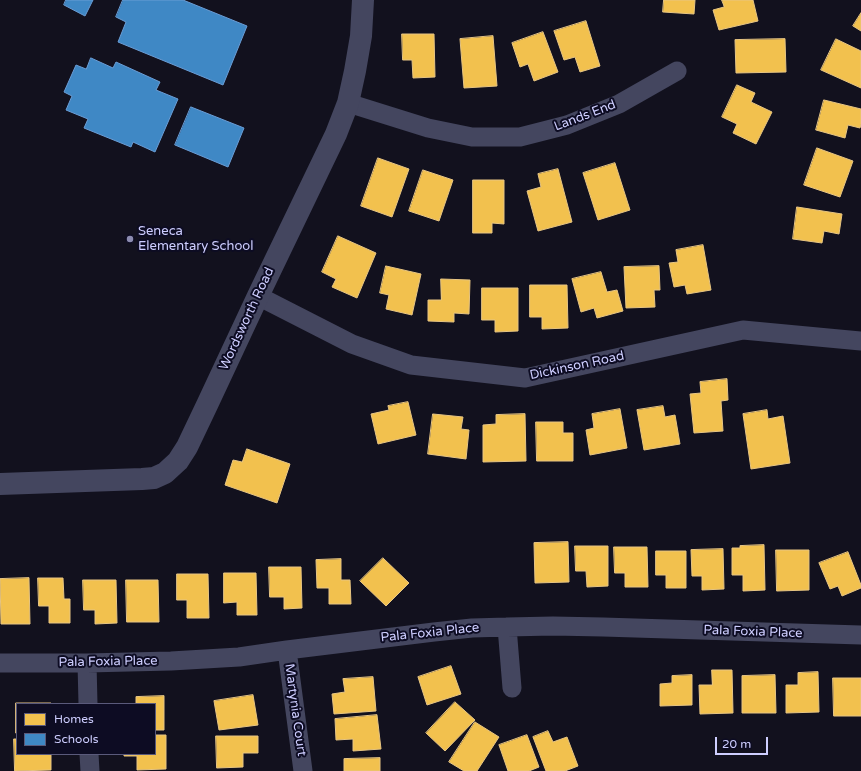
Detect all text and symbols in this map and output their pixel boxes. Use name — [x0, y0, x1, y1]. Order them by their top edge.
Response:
street label: Lands End — [552, 97, 618, 135]
place label: Seneca Elementary School — [138, 224, 253, 255]
marker: Seneca Elementary School — [125, 234, 135, 244]
street label: Wordsworth Road — [216, 265, 278, 373]
street label: Dickinson Road — [528, 348, 626, 384]
street label: Pala Foxia Place — [380, 620, 480, 646]
street label: Pala Foxia Place — [703, 622, 803, 642]
street label: Pala Foxia Place — [58, 653, 158, 671]
street label: Martynia Court — [281, 663, 309, 757]
legend — [16, 703, 156, 755]
text: Homes — [54, 712, 94, 726]
scale bar — [717, 729, 770, 755]
text: Schools — [54, 732, 98, 746]
text: 20 m — [722, 737, 751, 751]

